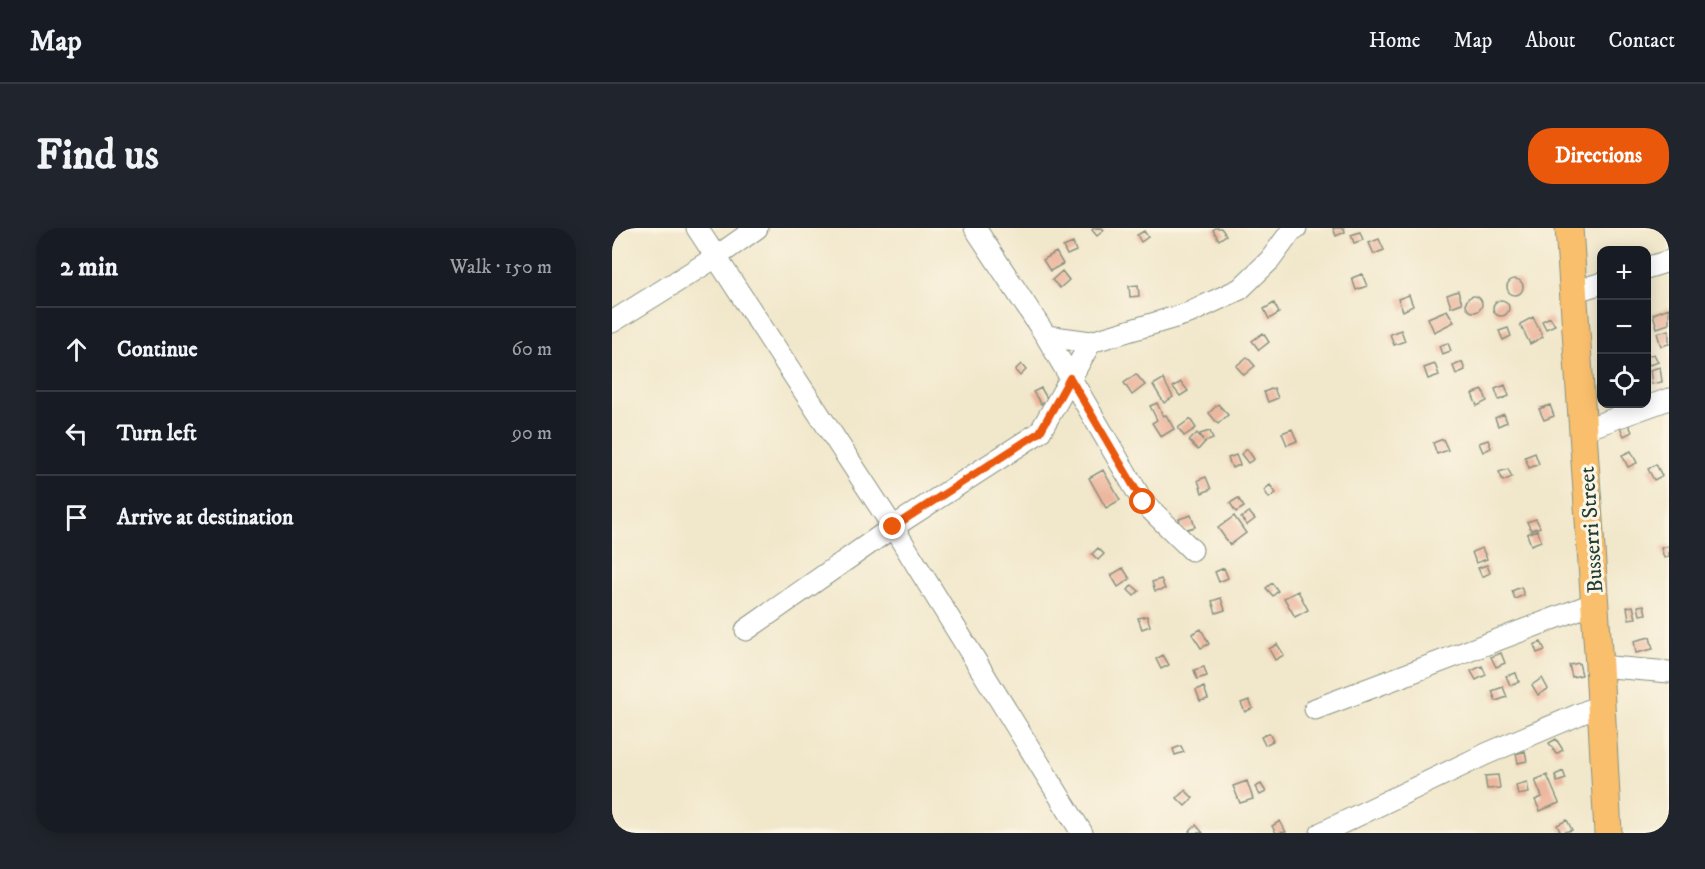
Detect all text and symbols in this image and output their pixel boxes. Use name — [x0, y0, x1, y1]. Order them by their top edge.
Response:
text: Map — [30, 24, 82, 59]
text: Home — [1369, 28, 1421, 54]
text: Map — [1454, 28, 1492, 54]
text: About — [1525, 28, 1576, 54]
text: Contact — [1609, 28, 1675, 54]
button: Directions — [1528, 128, 1669, 184]
text: Find us — [36, 130, 159, 182]
map controls — [1597, 246, 1651, 408]
button: + — [1597, 246, 1651, 300]
text: 2 min — [60, 251, 118, 284]
text: Walk · 150 m — [450, 255, 552, 280]
button: − — [1597, 300, 1651, 354]
icon: ahead — [60, 333, 93, 366]
text: Continue — [117, 336, 198, 363]
text: 60 m — [512, 337, 552, 362]
button: locate — [1597, 354, 1651, 408]
icon: left — [60, 417, 93, 450]
text: Turn left — [117, 420, 197, 447]
text: 90 m — [512, 421, 552, 446]
street label: Busserri Street — [1574, 466, 1609, 594]
route start — [1129, 488, 1155, 514]
icon: arrive — [60, 501, 93, 534]
text: Arrive at destination — [117, 504, 294, 531]
route end — [879, 513, 905, 539]

